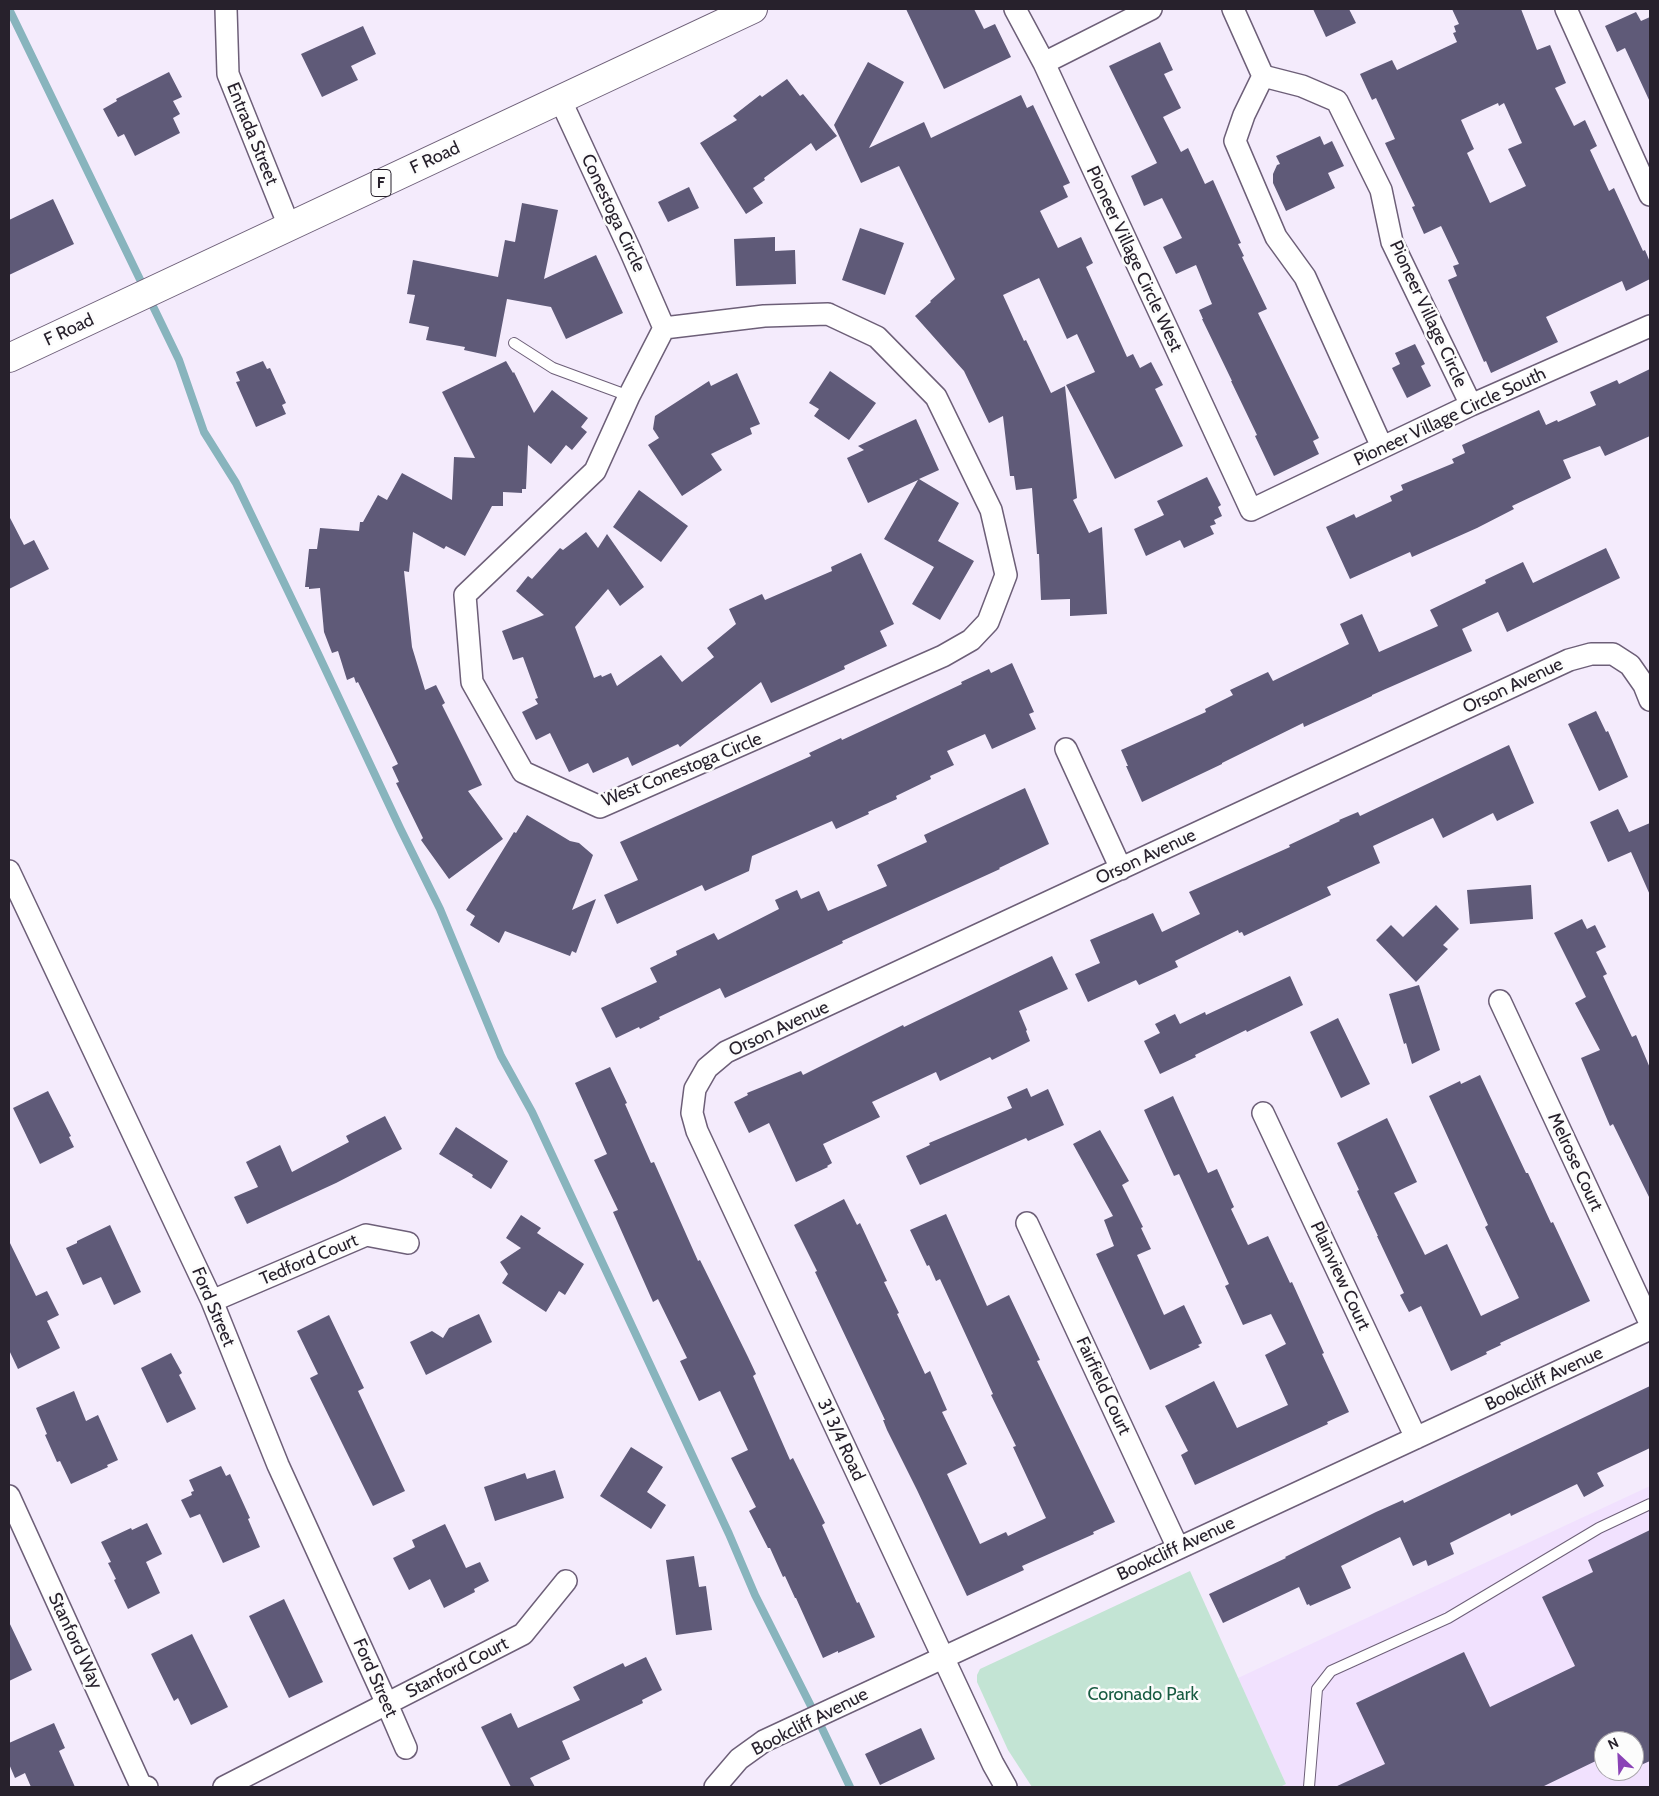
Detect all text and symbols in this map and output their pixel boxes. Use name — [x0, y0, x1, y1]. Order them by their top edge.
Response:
street label: Entrada Street — [222, 79, 282, 189]
street label: F Road — [407, 137, 463, 179]
street label: Conestoga Circle — [576, 151, 650, 275]
street label: Pioneer Village Circle West — [1081, 163, 1187, 355]
road number: F — [371, 170, 391, 197]
street label: Pioneer Village Circle — [1384, 237, 1472, 391]
street label: F Road — [41, 309, 97, 351]
street label: Pioneer Village Circle South — [1351, 363, 1549, 471]
street label: Orson Avenue — [1460, 653, 1566, 719]
street label: West Conestoga Circle — [599, 728, 765, 812]
street label: Orson Avenue — [1093, 824, 1199, 890]
street label: Orson Avenue — [726, 996, 832, 1062]
street label: Melrose Court — [1543, 1109, 1607, 1215]
street label: Plainview Court — [1305, 1218, 1375, 1334]
street label: Tedford Court — [257, 1230, 361, 1290]
street label: Ford Street — [187, 1264, 239, 1350]
street label: Fairfield Court — [1071, 1334, 1135, 1438]
street label: Bookcliff Avenue — [1482, 1342, 1606, 1416]
street label: 31 3/4 Road — [813, 1396, 869, 1484]
street label: Bookcliff Avenue — [1114, 1512, 1238, 1586]
street label: Stanford Way — [43, 1589, 107, 1693]
street label: Stanford Court — [402, 1633, 512, 1703]
street label: Ford Street — [348, 1635, 402, 1721]
street label: Bookcliff Avenue — [748, 1683, 872, 1761]
park label: Coronado Park — [1087, 1684, 1199, 1706]
north arrow — [1594, 1731, 1644, 1781]
text: N — [1605, 1733, 1621, 1754]

